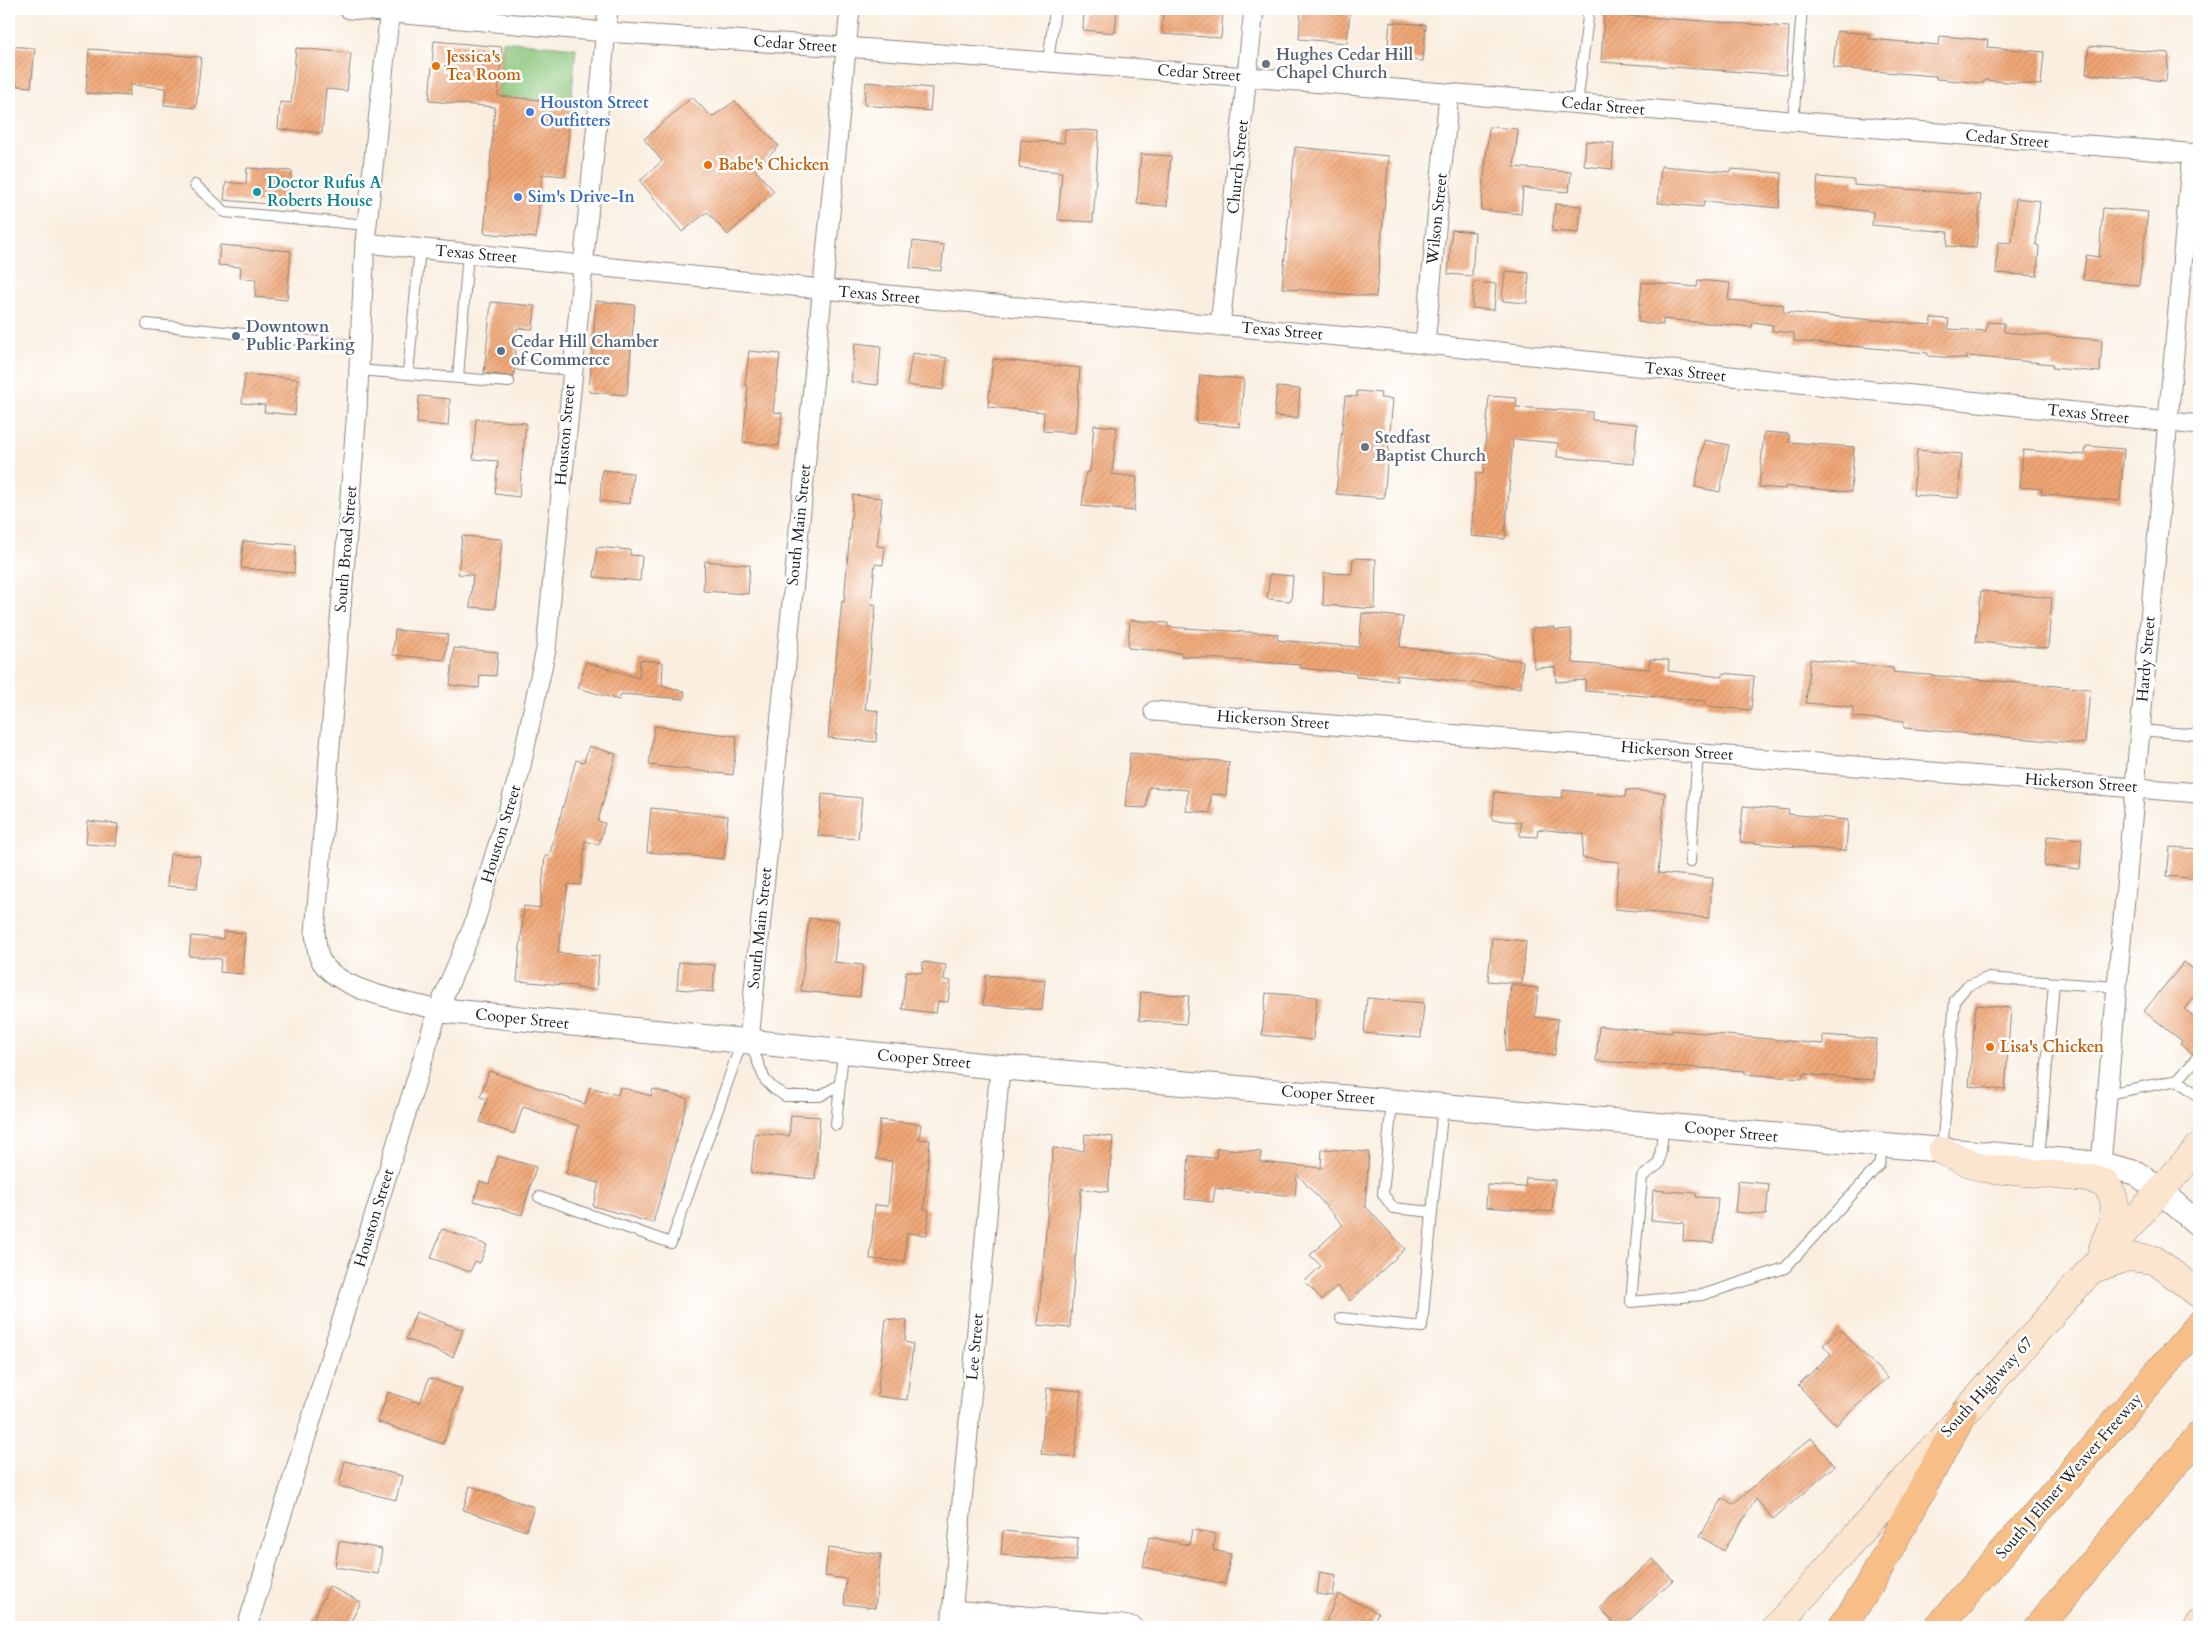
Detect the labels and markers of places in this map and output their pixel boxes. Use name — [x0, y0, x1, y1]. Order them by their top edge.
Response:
place label: Hughes Cedar Hill Chapel Church — [1276, 44, 1413, 84]
place label: Jessica's Tea Room — [444, 46, 521, 86]
marker: Hughes Cedar Hill Chapel Church — [1260, 58, 1272, 70]
marker: Jessica's Tea Room — [430, 60, 442, 72]
place label: Houston Street Outfitters — [540, 92, 649, 132]
marker: Houston Street Outfitters — [524, 106, 536, 118]
place label: Babe's Chicken — [718, 154, 830, 176]
marker: Babe's Chicken — [702, 159, 714, 171]
place label: Doctor Rufus A Roberts House — [267, 172, 382, 212]
marker: Doctor Rufus A Roberts House — [251, 186, 263, 198]
place label: Sim's Drive-In — [528, 186, 635, 208]
marker: Sim's Drive-In — [512, 191, 524, 203]
place label: Downtown Public Parking — [246, 316, 355, 356]
marker: Downtown Public Parking — [230, 330, 242, 342]
place label: Cedar Hill Chamber of Commerce — [511, 331, 659, 371]
marker: Cedar Hill Chamber of Commerce — [495, 345, 507, 357]
place label: Stedfast Baptist Church — [1375, 427, 1486, 467]
marker: Stedfast Baptist Church — [1359, 441, 1371, 453]
place label: Lisa's Chicken — [2000, 1036, 2105, 1058]
marker: Lisa's Chicken — [1984, 1041, 1996, 1053]

